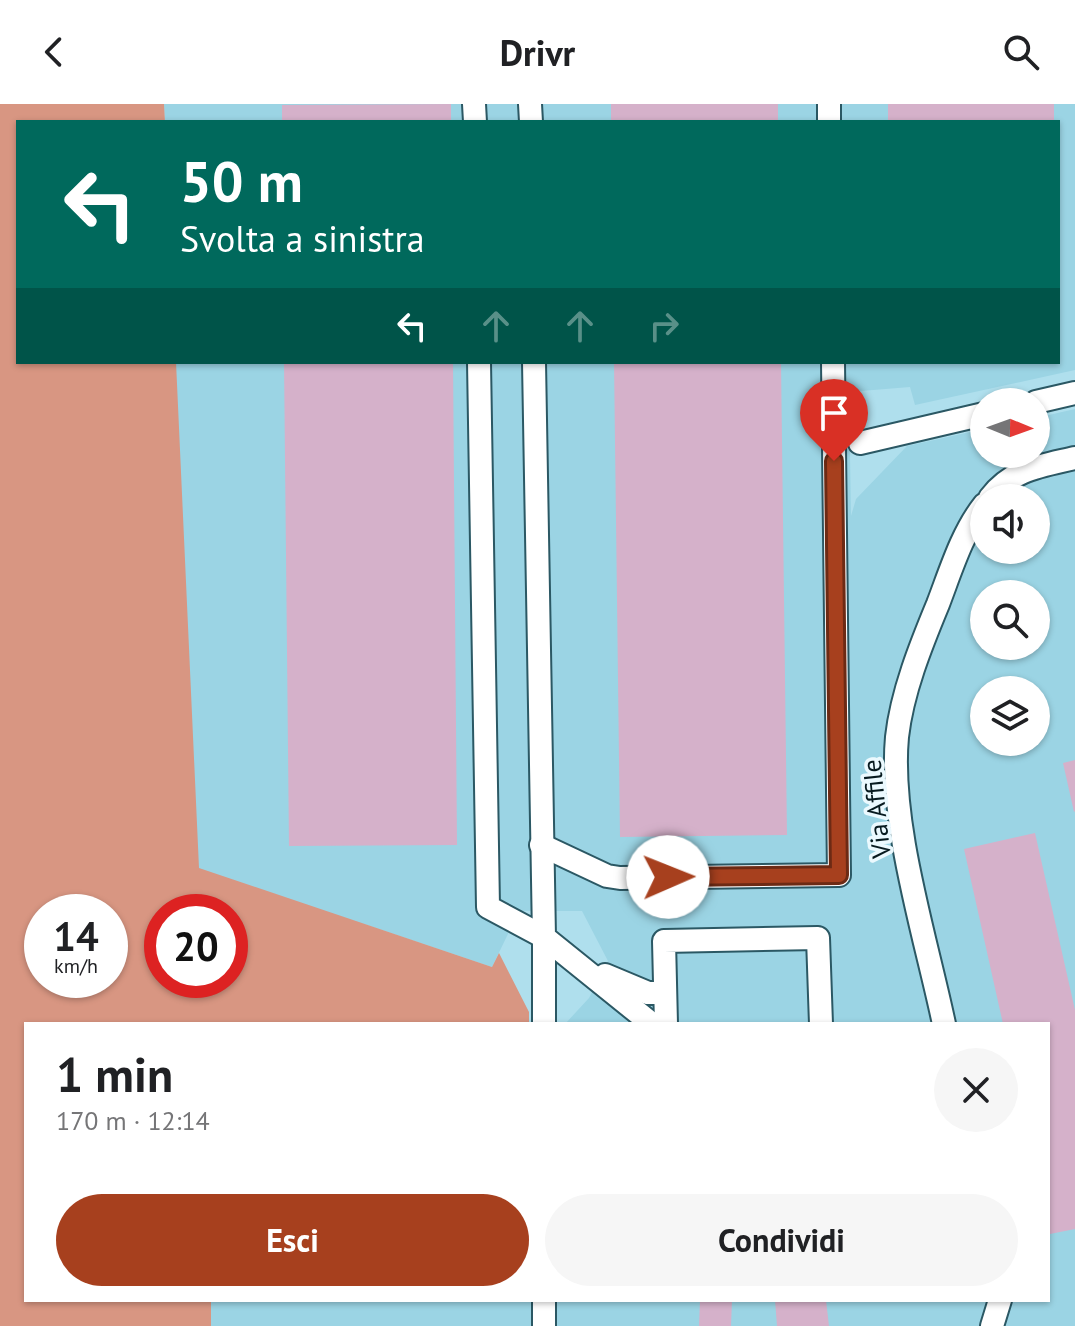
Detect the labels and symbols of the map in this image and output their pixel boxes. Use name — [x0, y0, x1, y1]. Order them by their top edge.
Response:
pin — [800, 379, 868, 461]
north arrow — [970, 388, 1050, 468]
street label: Via Affile — [854, 758, 898, 861]
position arrow — [626, 835, 710, 919]
speed limit sign: 20 — [144, 894, 248, 998]

